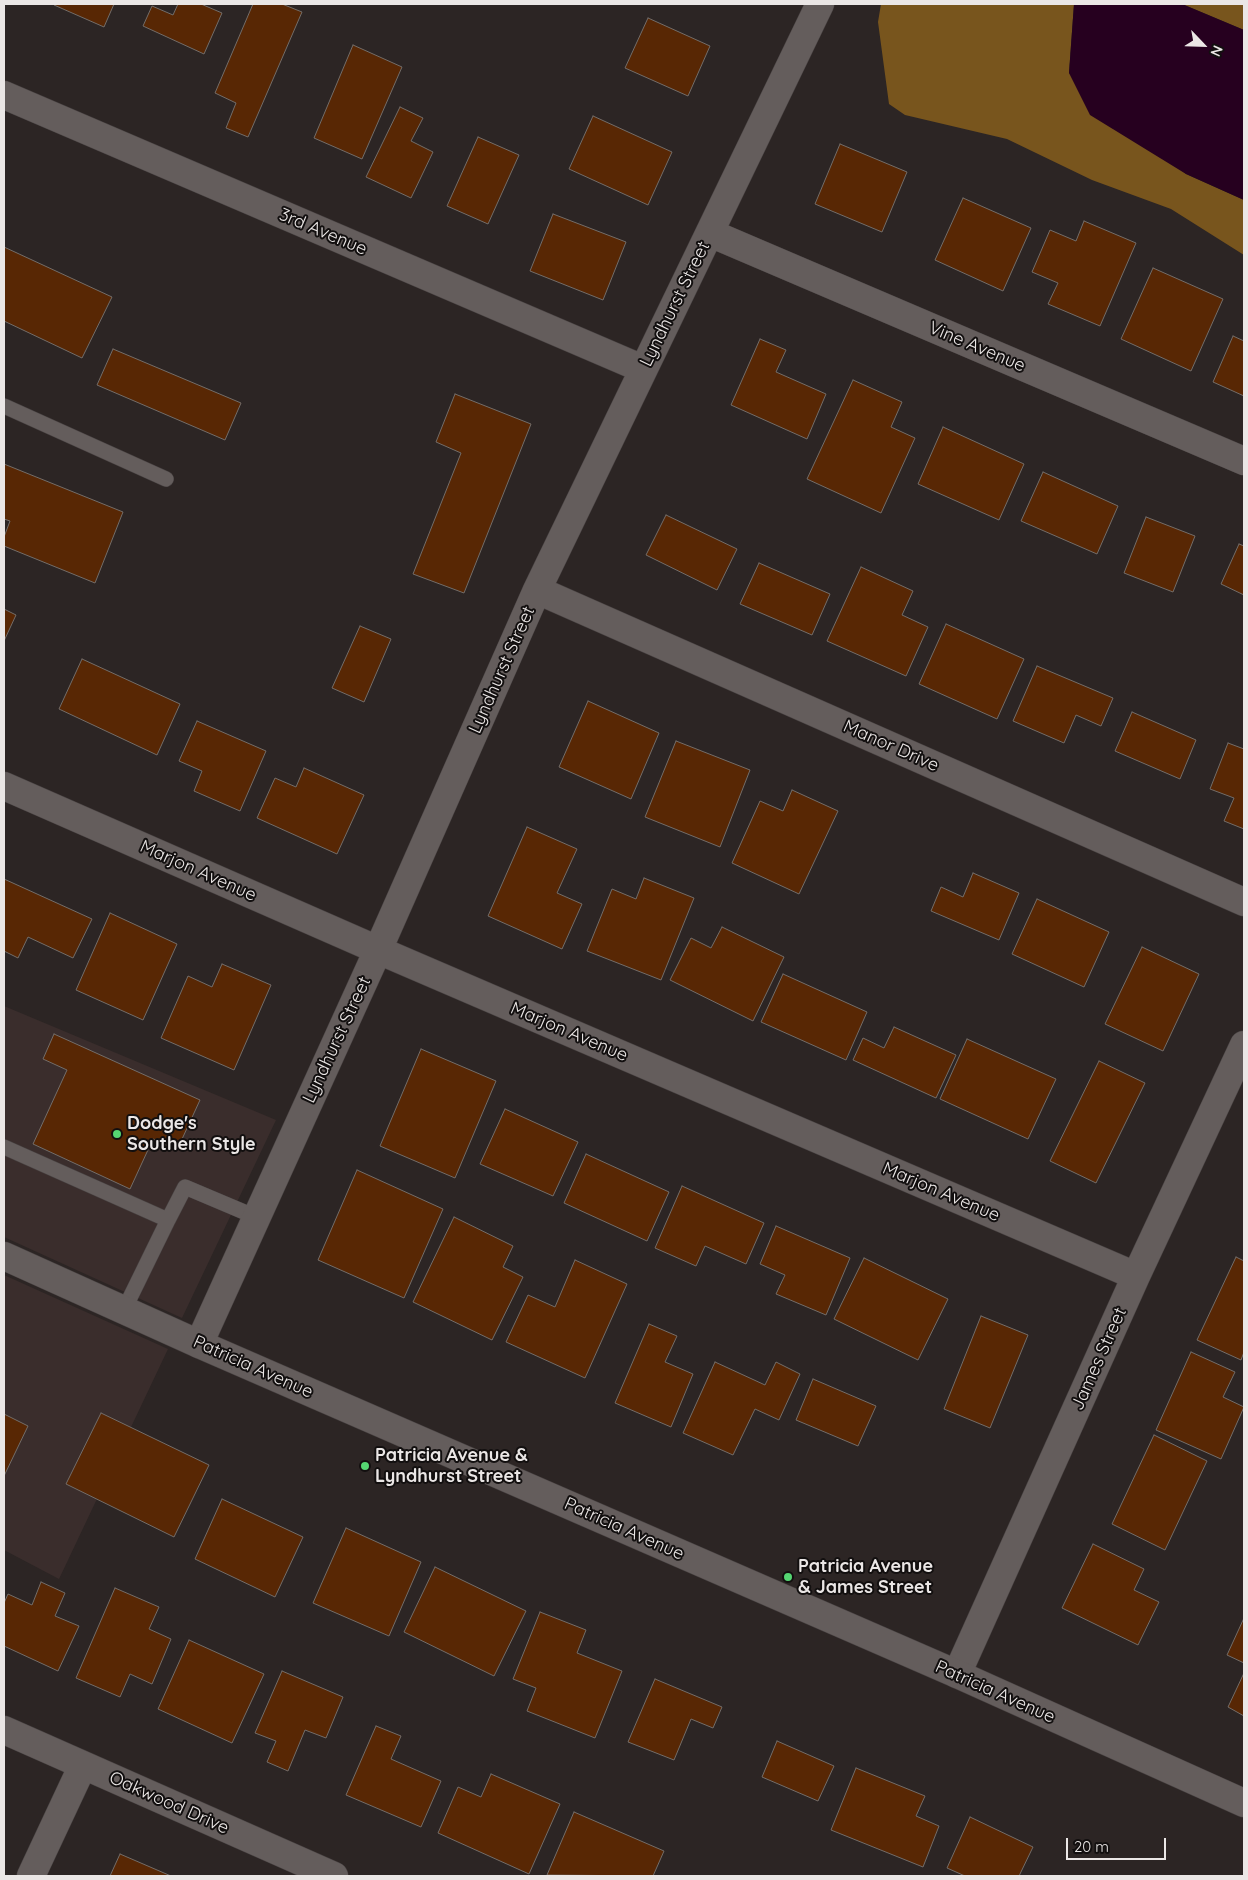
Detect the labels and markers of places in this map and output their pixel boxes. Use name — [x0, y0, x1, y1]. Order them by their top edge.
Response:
place label: Dodge's Southern Style — [127, 1113, 256, 1156]
marker: Dodge's Southern Style — [111, 1128, 123, 1140]
place label: Patricia Avenue & Lyndhurst Street — [375, 1445, 528, 1488]
marker: Patricia Avenue & Lyndhurst Street — [359, 1460, 371, 1472]
place label: Patricia Avenue & James Street — [798, 1556, 933, 1598]
marker: Patricia Avenue & James Street — [782, 1571, 794, 1583]

